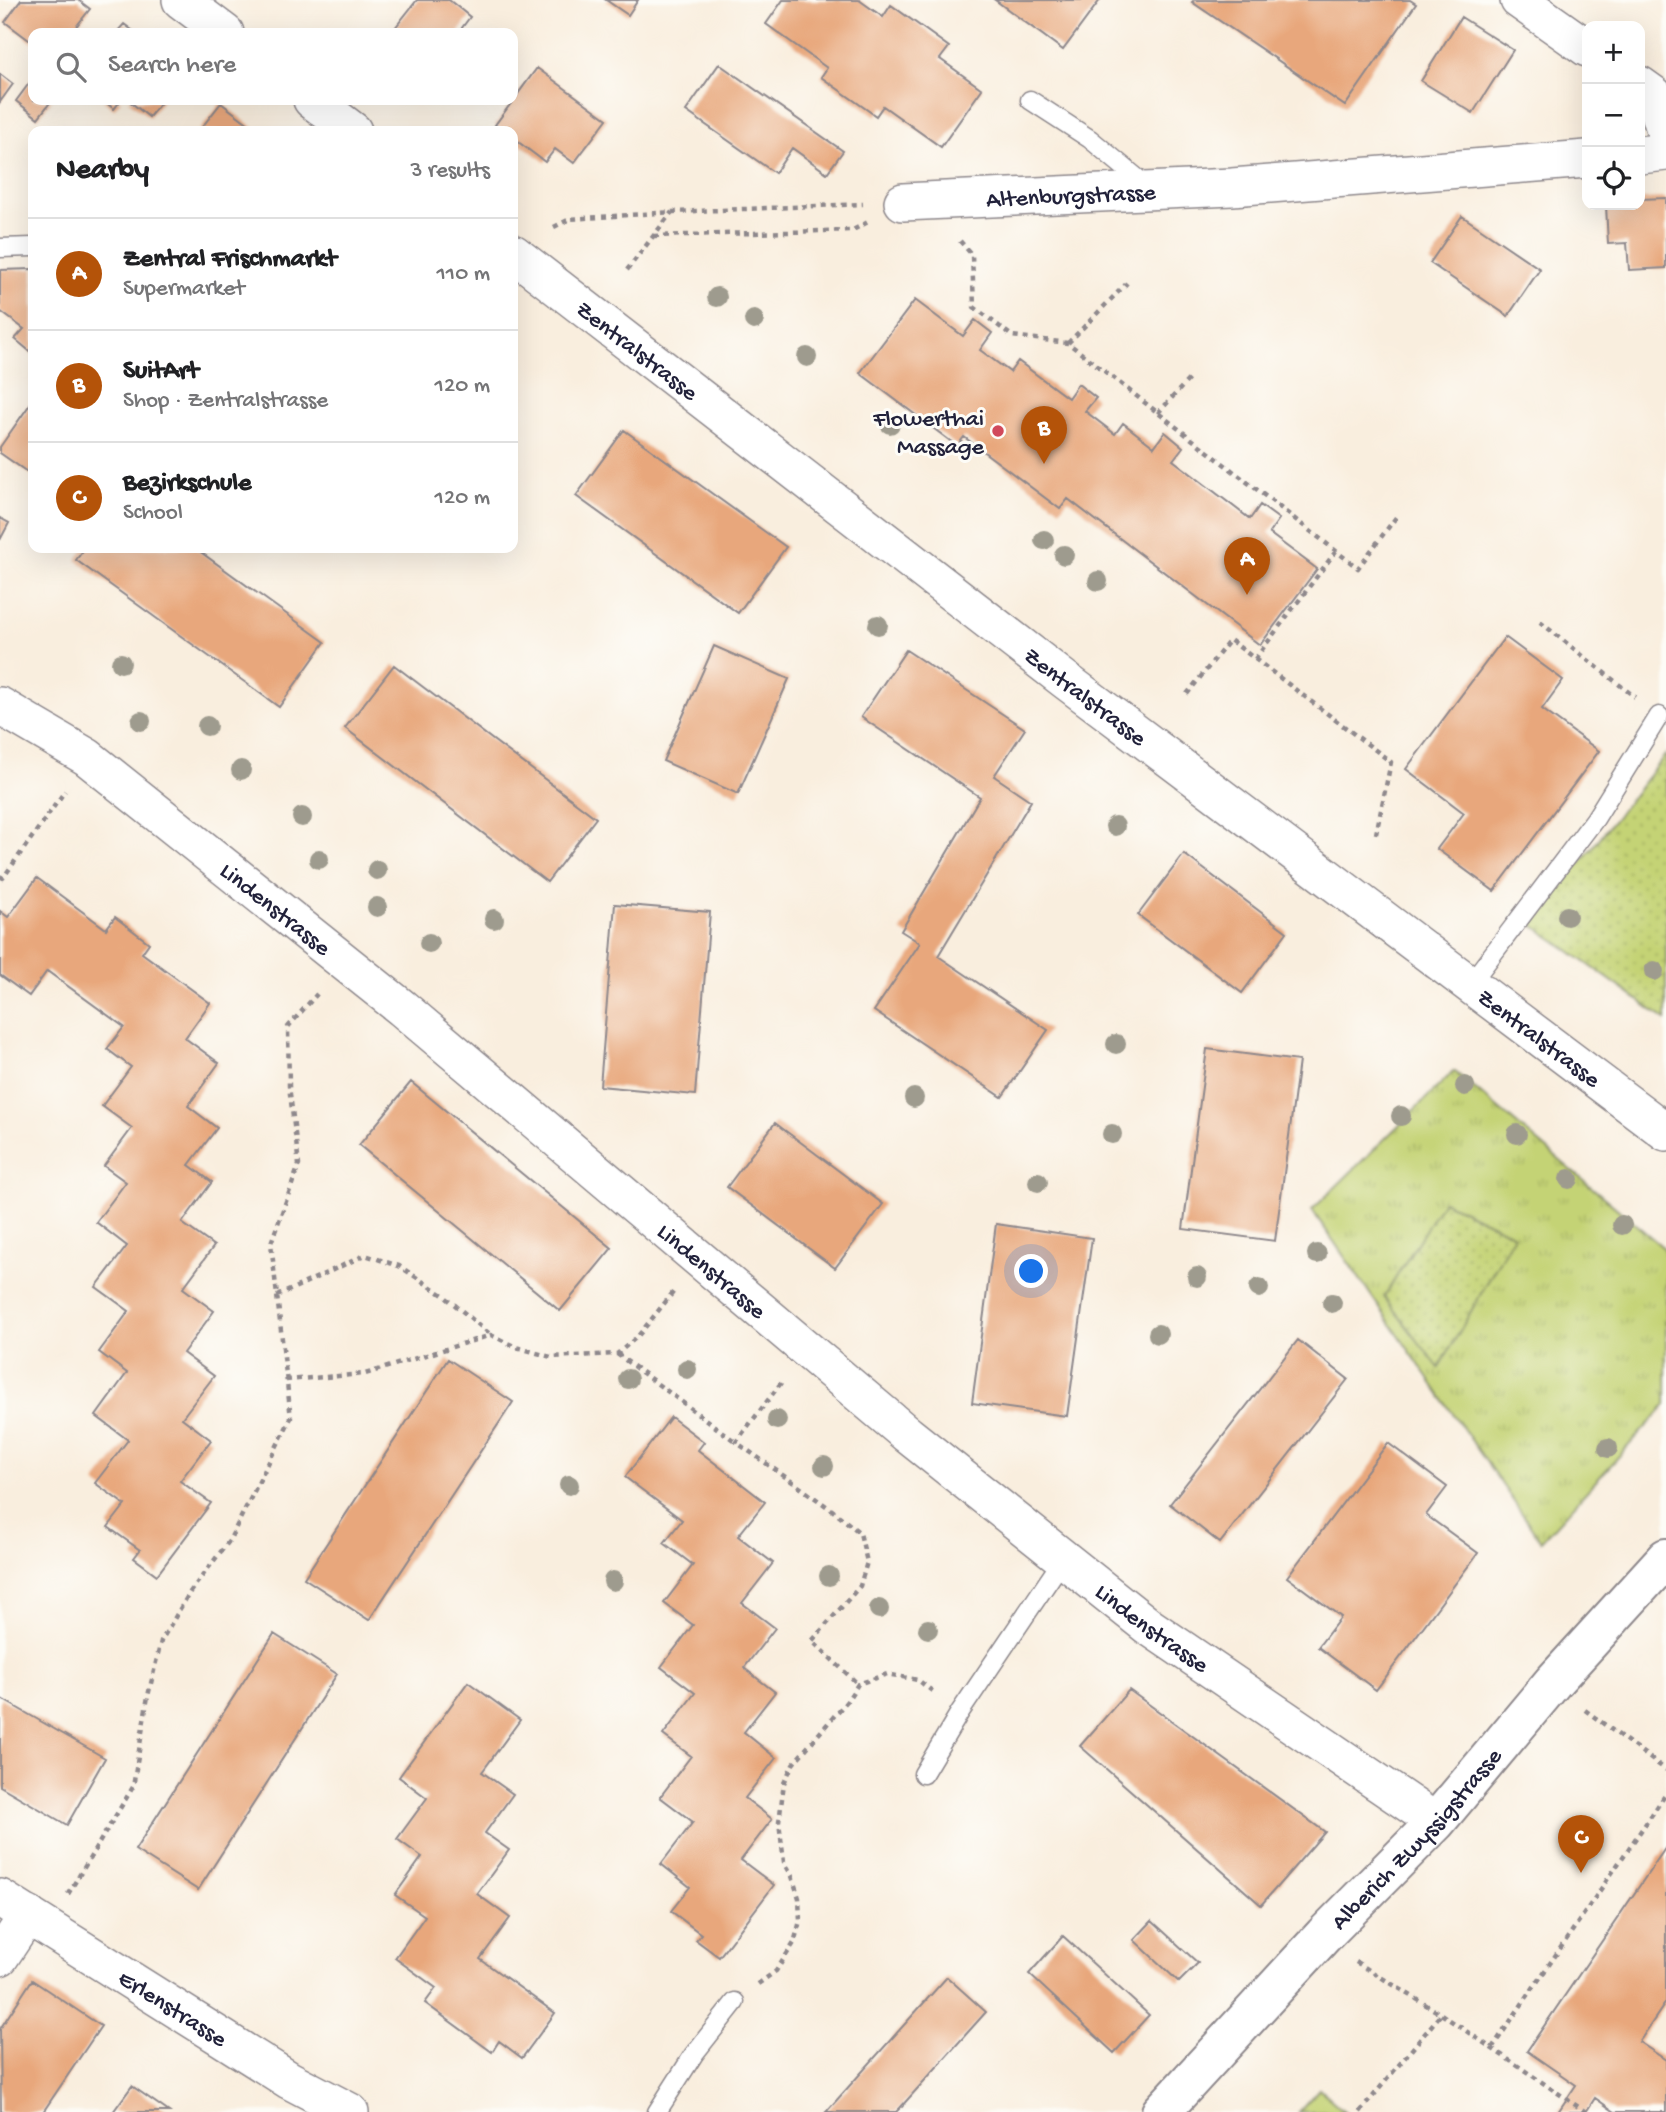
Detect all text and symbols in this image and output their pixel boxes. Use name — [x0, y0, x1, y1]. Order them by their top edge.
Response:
map controls — [1582, 21, 1645, 210]
button: + — [1582, 21, 1645, 84]
search box — [28, 28, 518, 105]
icon: search — [52, 48, 90, 86]
text: Search here — [108, 51, 236, 82]
button: − — [1582, 84, 1645, 147]
button: locate — [1582, 147, 1645, 210]
text: Nearby — [56, 154, 149, 189]
text: 3 results — [410, 158, 490, 185]
street label: Altenburgstrasse — [986, 179, 1157, 216]
text: Zentral Frischmarkt — [123, 245, 337, 276]
text: A — [72, 261, 86, 288]
text: 110 m — [437, 261, 490, 288]
text: Supermarket — [123, 276, 245, 303]
street label: Zentralstrasse — [569, 296, 703, 409]
text: SuitArt — [123, 357, 199, 388]
text: B — [73, 373, 85, 400]
text: 120 m — [435, 373, 490, 400]
text: Shop · Zentralstrasse — [123, 388, 328, 415]
place label: Flowerthai Massage — [872, 406, 985, 463]
pin: B — [1021, 406, 1067, 464]
marker: Flowerthai Massage — [990, 423, 1006, 439]
text: Bezirkschule — [123, 469, 251, 500]
text: C — [73, 485, 85, 512]
text: 120 m — [435, 485, 490, 512]
text: School — [123, 500, 183, 527]
pin: A — [1224, 537, 1270, 595]
street label: Zentralstrasse — [1017, 642, 1152, 755]
street label: Lindenstrasse — [213, 858, 336, 964]
street label: Zentralstrasse — [1470, 984, 1606, 1096]
street label: Lindenstrasse — [650, 1219, 771, 1327]
your location — [1014, 1254, 1048, 1288]
street label: Lindenstrasse — [1088, 1579, 1214, 1681]
street label: Alberich Zwyssigstrasse — [1326, 1743, 1510, 1937]
pin: C — [1558, 1815, 1604, 1873]
street label: Erlenstrasse — [112, 1965, 232, 2056]

